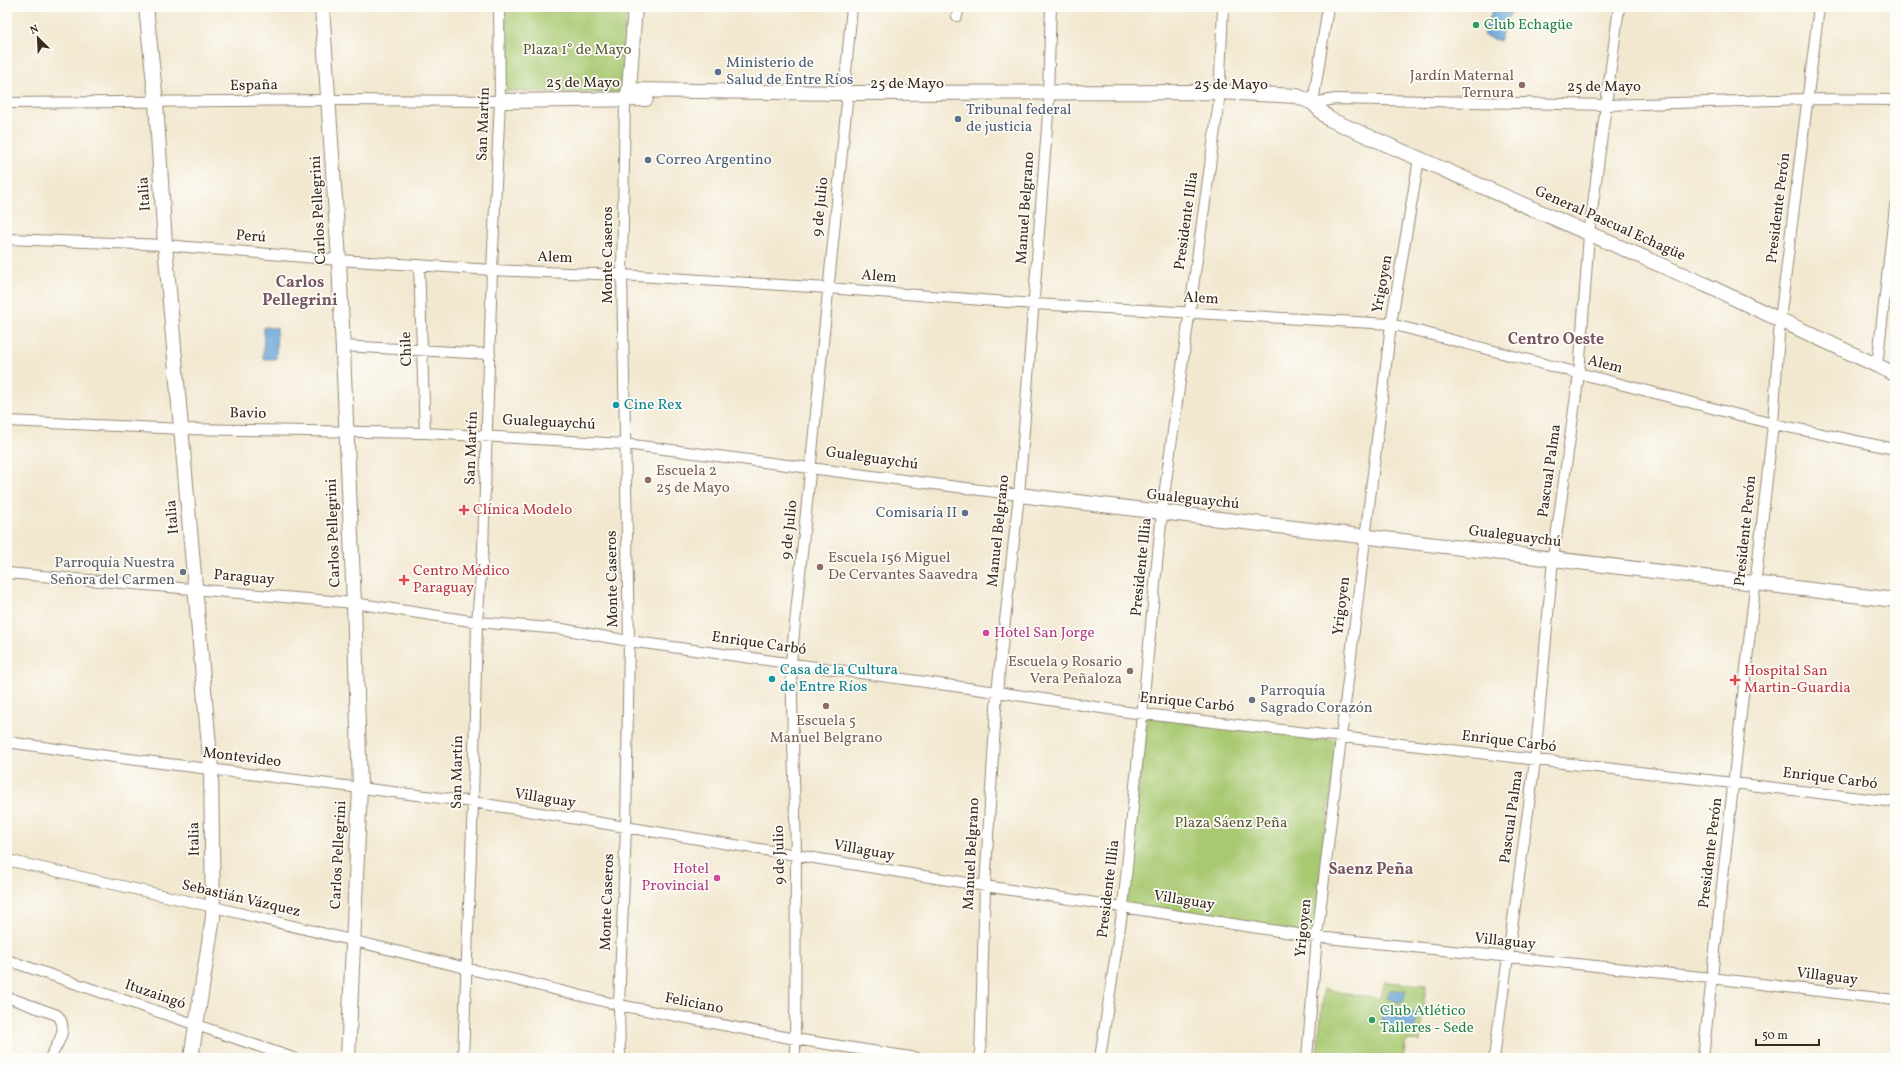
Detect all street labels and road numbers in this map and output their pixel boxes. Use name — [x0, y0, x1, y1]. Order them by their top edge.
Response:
street label: 25 de Mayo — [546, 73, 620, 94]
street label: 25 de Mayo — [870, 74, 944, 95]
street label: España — [230, 75, 278, 97]
street label: 25 de Mayo — [1194, 75, 1268, 96]
street label: 25 de Mayo — [1567, 77, 1641, 98]
street label: San Martín — [472, 87, 496, 161]
street label: Manuel Belgrano — [1012, 151, 1040, 265]
street label: Presidente Perón — [1762, 151, 1796, 265]
street label: Carlos Pellegrini — [306, 155, 332, 265]
street label: Presidente Illia — [1170, 170, 1204, 272]
street label: Italia — [133, 176, 157, 212]
street label: 9 de Julio — [807, 176, 835, 238]
street label: General Pascual Echagüe — [1531, 181, 1689, 267]
street label: Monte Caseros — [598, 206, 619, 304]
street label: Perú — [235, 225, 267, 249]
street label: Alem — [537, 247, 573, 269]
street label: Yrigoyen — [1368, 253, 1398, 315]
street label: Alem — [860, 265, 898, 289]
street label: Alem — [1183, 288, 1219, 310]
street label: Chile — [396, 331, 418, 367]
street label: Alem — [1585, 351, 1625, 379]
street label: Bavio — [229, 403, 267, 425]
street label: Gualeguaychú — [502, 410, 596, 436]
street label: San Martín — [460, 411, 484, 485]
street label: Pascual Palma — [1533, 423, 1567, 519]
street label: Gualeguaychú — [824, 442, 920, 476]
street label: Manuel Belgrano — [983, 474, 1015, 588]
street label: Presidente Perón — [1730, 474, 1762, 588]
street label: Carlos Pellegrini — [322, 478, 346, 588]
street label: Gualeguaychú — [1145, 485, 1241, 515]
street label: Italia — [161, 499, 185, 535]
street label: 9 de Julio — [776, 499, 804, 561]
street label: Presidente Illia — [1126, 517, 1158, 617]
street label: Gualeguaychú — [1467, 521, 1563, 553]
street label: Monte Caseros — [602, 530, 624, 628]
street label: Paraguay — [213, 565, 275, 591]
street label: Yrigoyen — [1328, 575, 1356, 637]
street label: Enrique Carbó — [710, 627, 808, 661]
street label: Enrique Carbó — [1139, 688, 1235, 718]
street label: Enrique Carbó — [1460, 726, 1558, 758]
street label: San Martín — [447, 735, 469, 809]
street label: Montevideo — [202, 743, 282, 773]
street label: Enrique Carbó — [1781, 763, 1879, 795]
street label: Pascual Palma — [1495, 769, 1529, 865]
street label: Villaguay — [513, 784, 577, 814]
street label: Presidente Perón — [1694, 796, 1728, 910]
street label: Manuel Belgrano — [959, 797, 985, 911]
street label: Carlos Pellegrini — [326, 800, 352, 910]
street label: Italia — [184, 822, 206, 856]
street label: 9 de Julio — [769, 825, 791, 885]
street label: Villaguay — [832, 835, 896, 867]
street label: Presidente Illia — [1093, 839, 1125, 939]
street label: Monte Caseros — [596, 853, 620, 951]
street label: Sebastián Vázquez — [179, 875, 303, 923]
street label: Villaguay — [1152, 886, 1216, 916]
street label: Yrigoyen — [1290, 898, 1318, 958]
street label: Villaguay — [1473, 928, 1537, 956]
street label: Villaguay — [1795, 963, 1859, 991]
street label: Ituzaingó — [122, 975, 188, 1015]
street label: Feliciano — [663, 988, 725, 1020]

